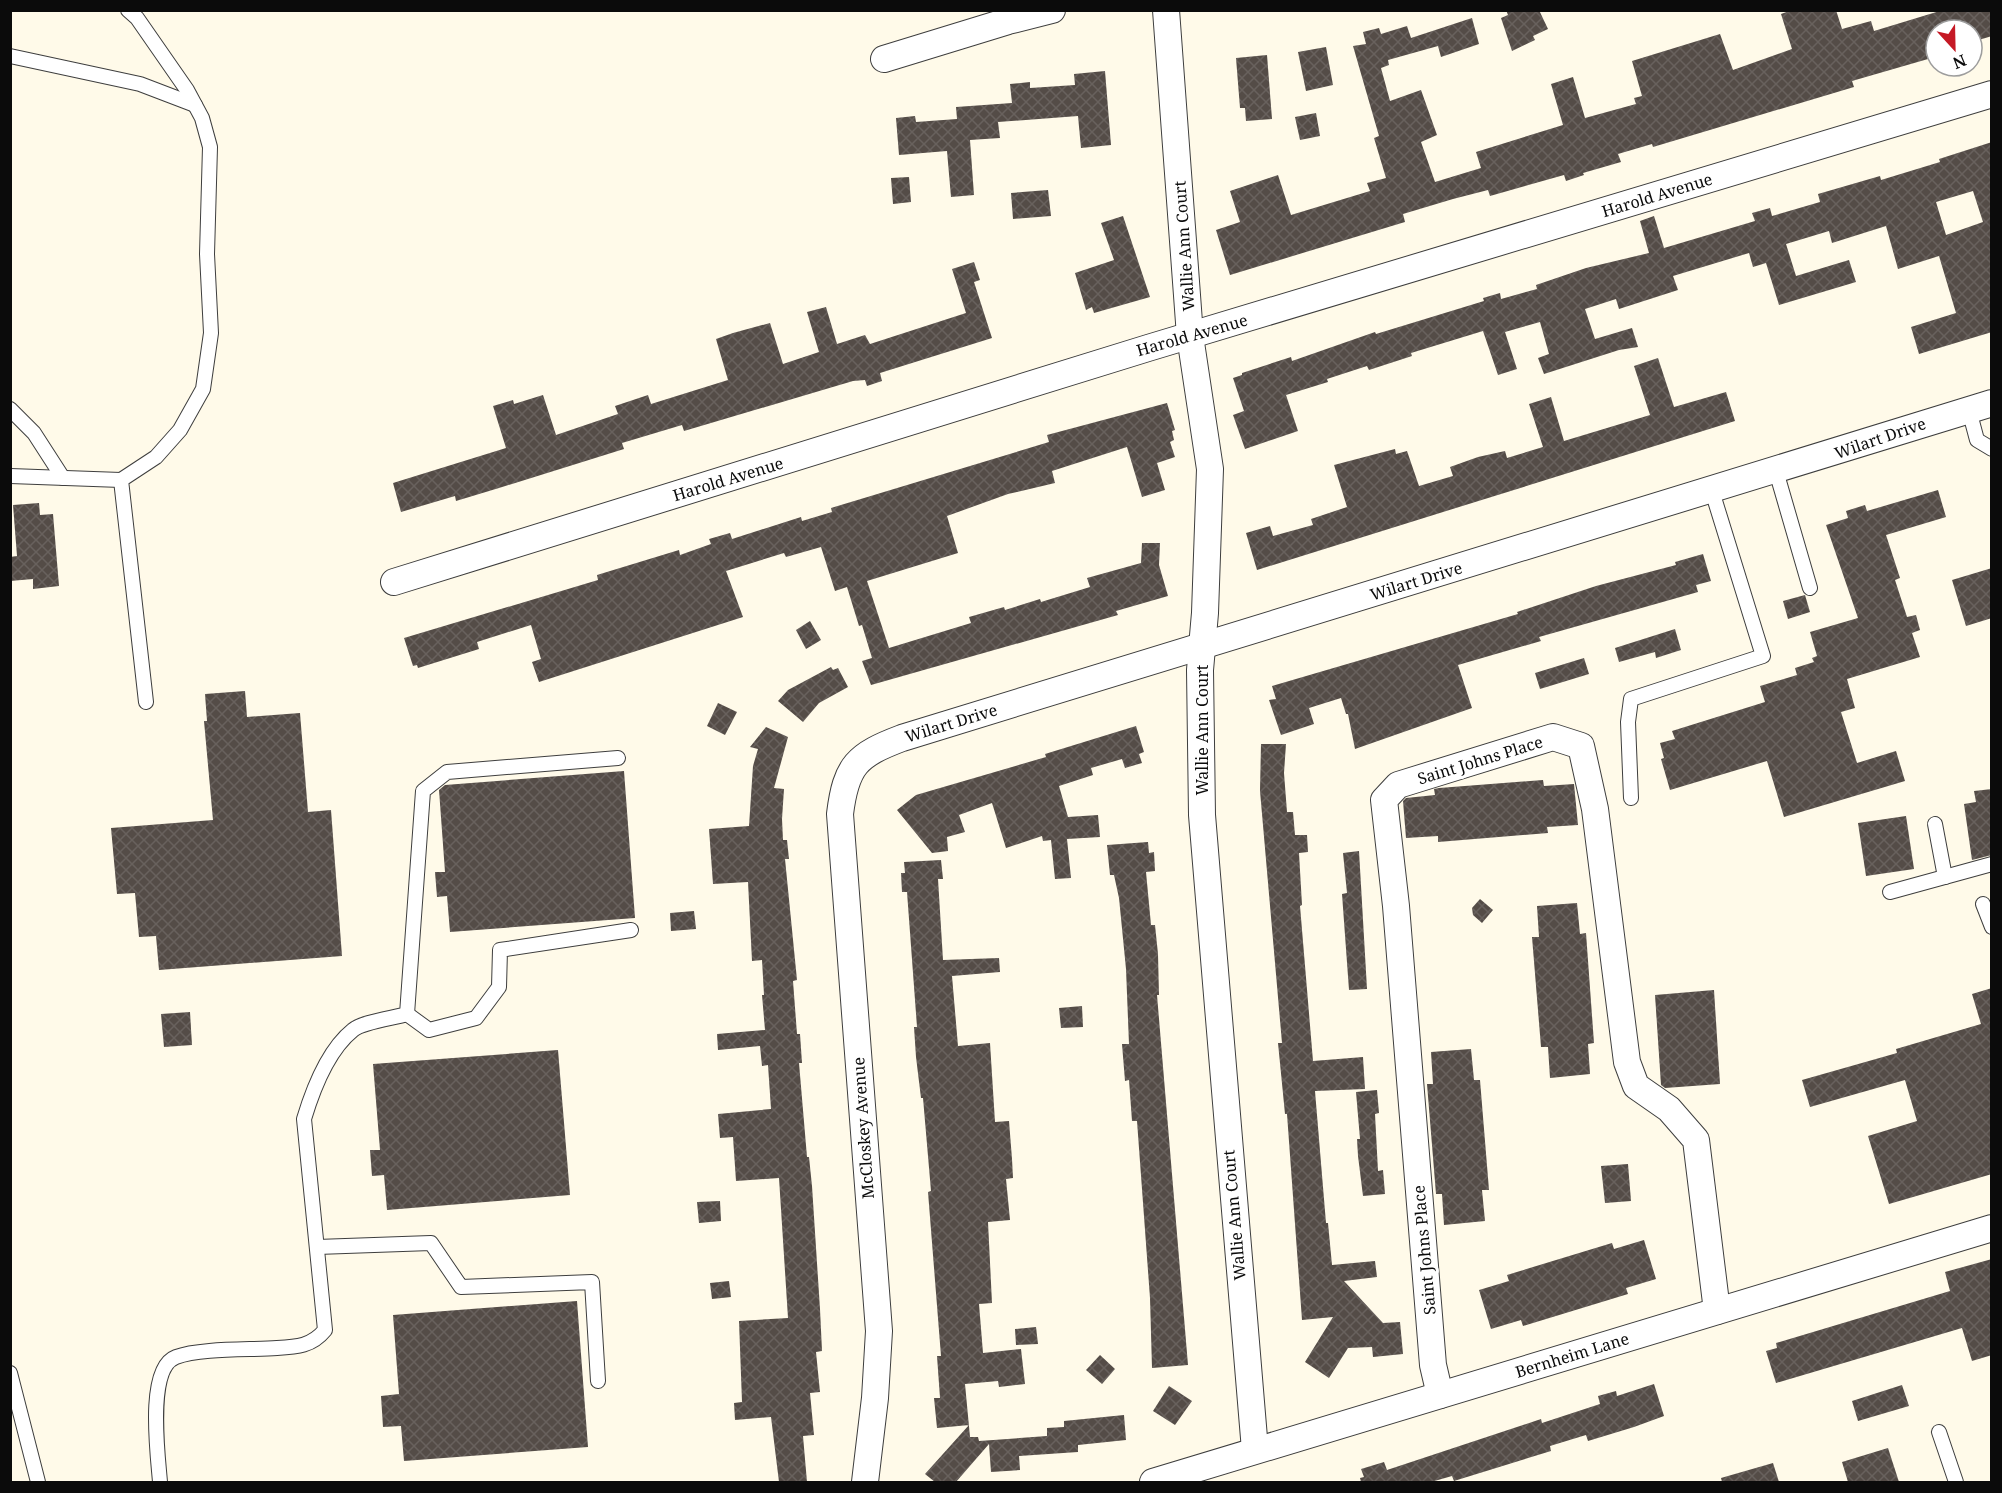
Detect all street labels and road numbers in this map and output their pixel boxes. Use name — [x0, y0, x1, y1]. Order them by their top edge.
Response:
street label: Harold Avenue — [1599, 168, 1715, 222]
street label: Wallie Ann Court — [1168, 180, 1200, 312]
street label: Harold Avenue — [1134, 309, 1250, 361]
street label: Wilart Drive — [1831, 412, 1929, 464]
street label: Harold Avenue — [670, 452, 786, 506]
street label: Wilart Drive — [1367, 557, 1465, 605]
street label: Wallie Ann Court — [1191, 664, 1213, 795]
street label: Wilart Drive — [902, 699, 1000, 747]
street label: Saint Johns Place — [1415, 731, 1545, 789]
street label: McCloskey Avenue — [847, 1056, 879, 1200]
street label: Wallie Ann Court — [1217, 1148, 1251, 1281]
street label: Saint Johns Place — [1407, 1184, 1441, 1316]
street label: Bernheim Lane — [1512, 1327, 1632, 1383]

